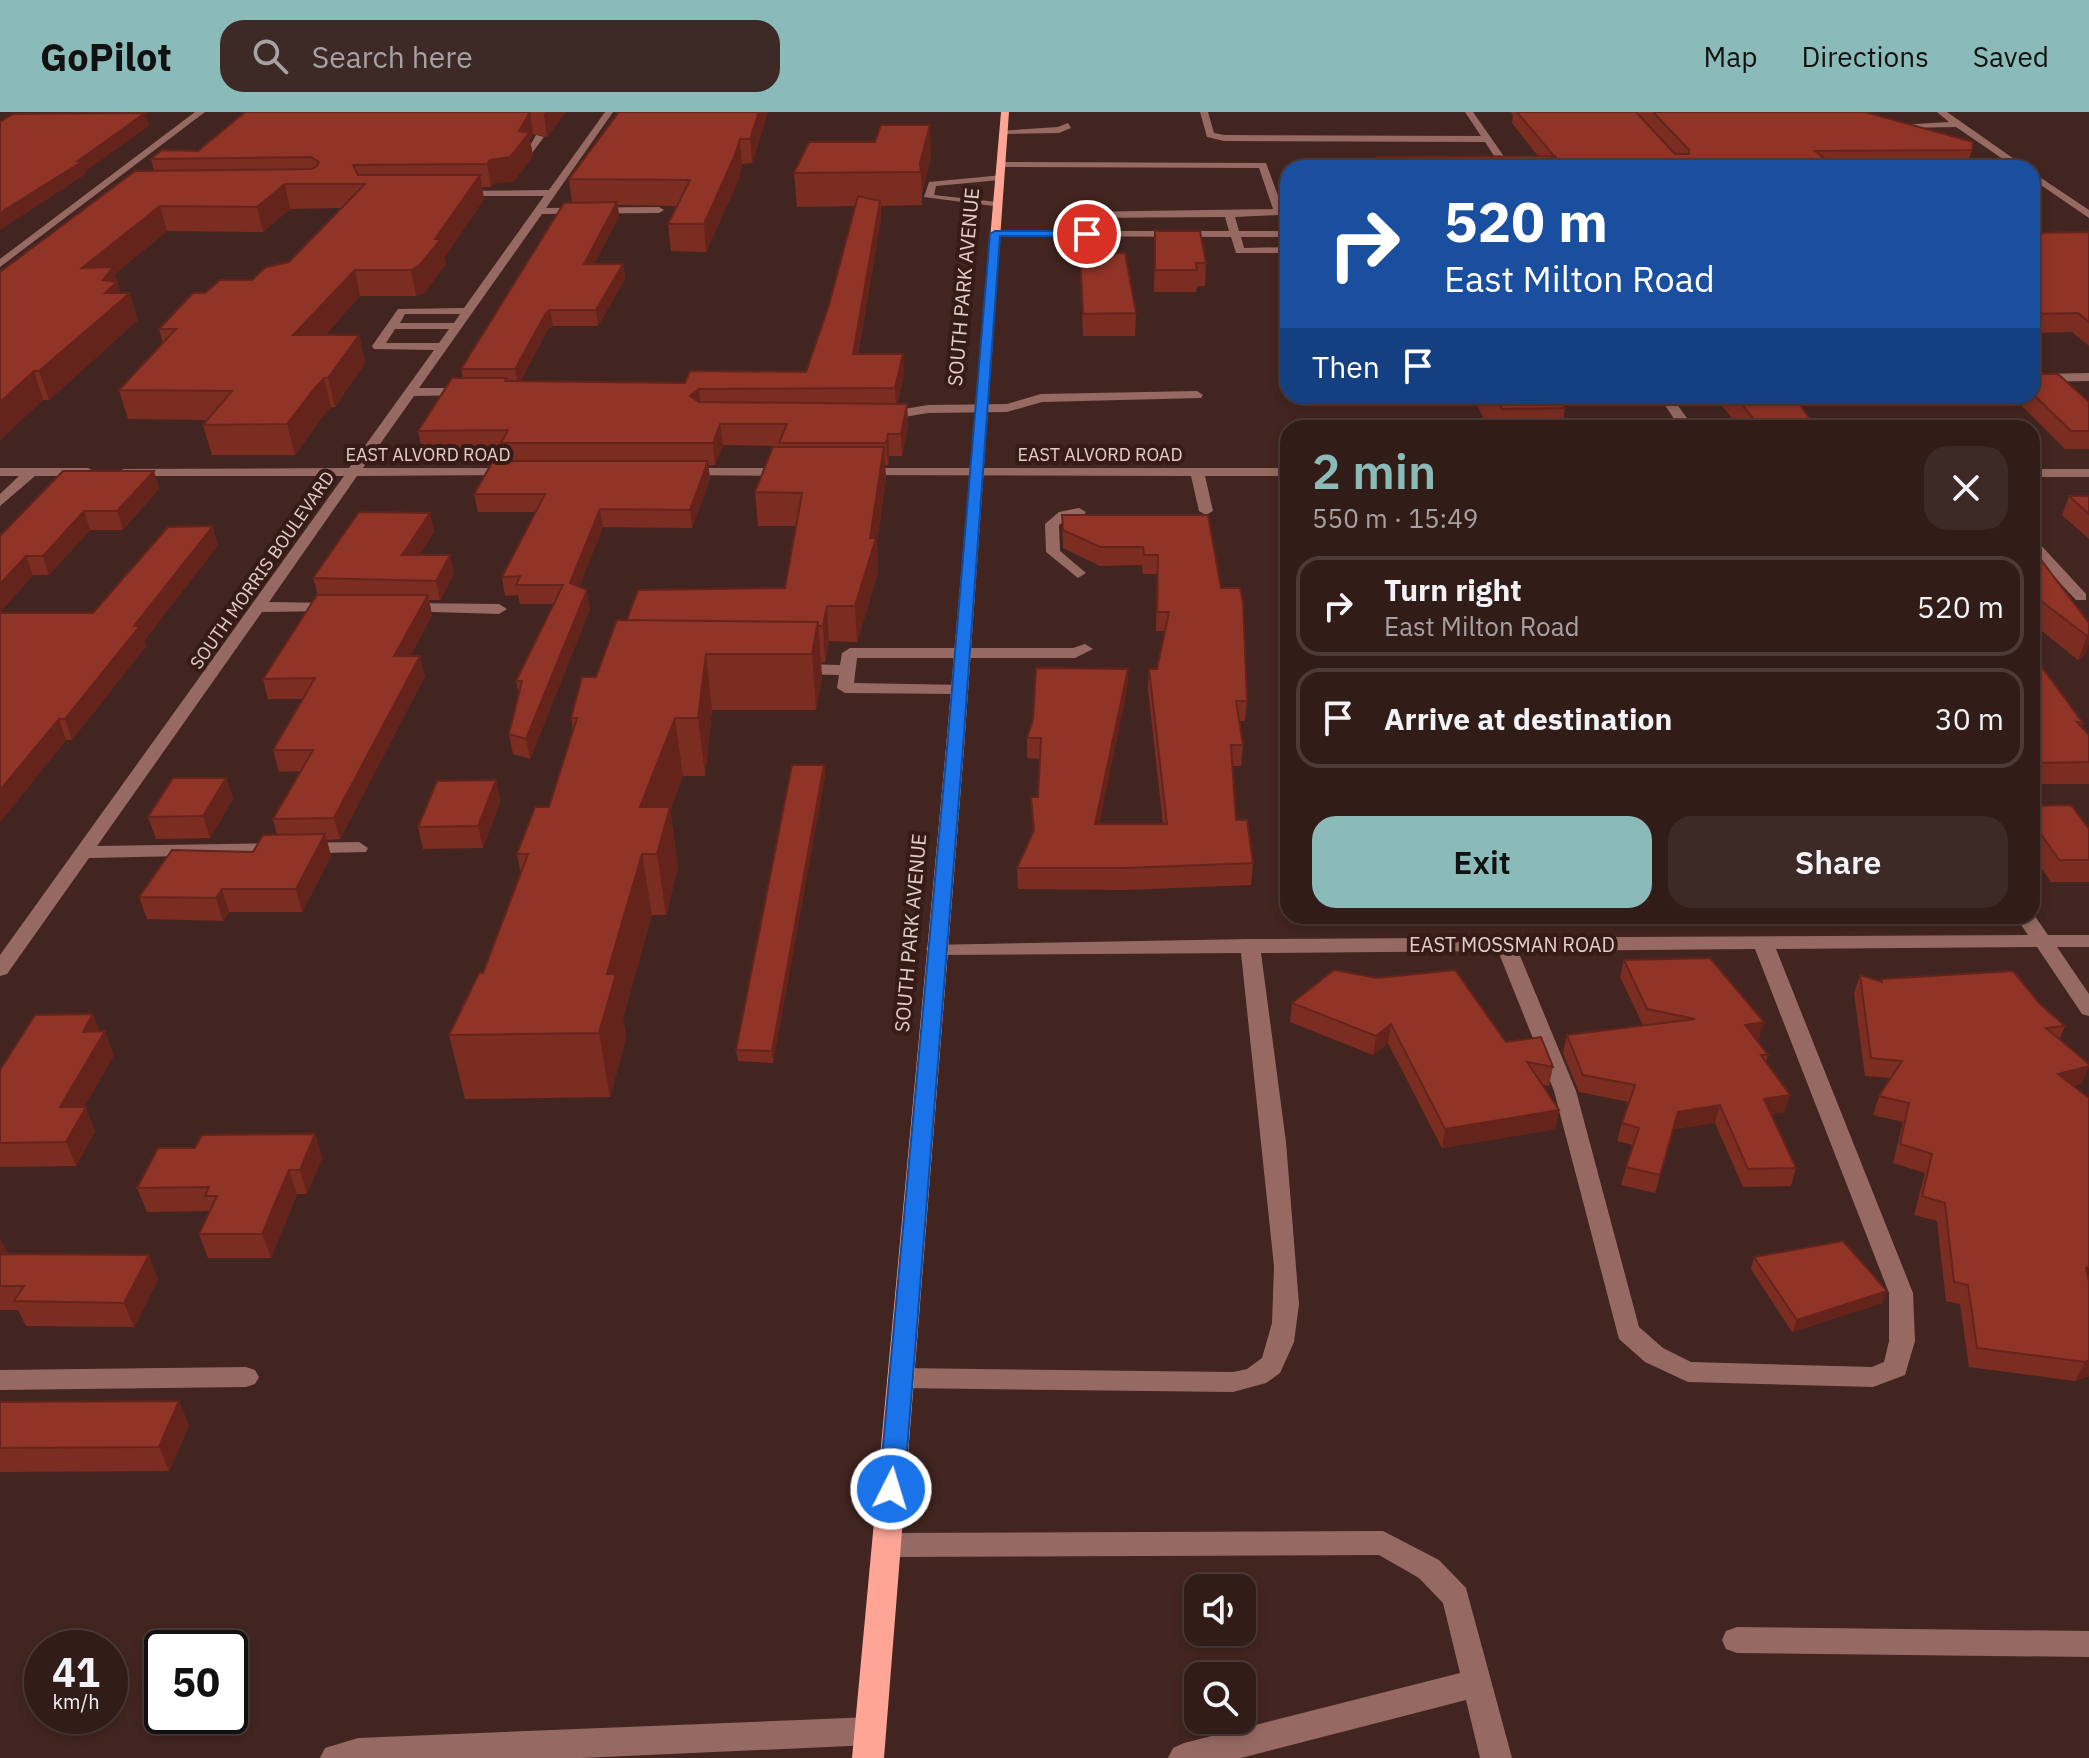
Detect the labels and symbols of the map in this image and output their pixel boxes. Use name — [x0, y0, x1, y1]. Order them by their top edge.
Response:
street label: SOUTH PARK AVENUE — [941, 187, 985, 387]
pin — [1053, 200, 1121, 268]
street label: EAST ALVORD ROAD — [345, 443, 511, 466]
street label: EAST ALVORD ROAD — [1017, 443, 1183, 466]
street label: SOUTH MORRIS BOULEVARD — [185, 467, 339, 673]
street label: SOUTH PARK AVENUE — [888, 833, 932, 1033]
street label: EAST MOSSMAN ROAD — [1409, 931, 1615, 958]
position arrow — [849, 1447, 933, 1531]
speed limit sign: 50 — [144, 1630, 248, 1734]

